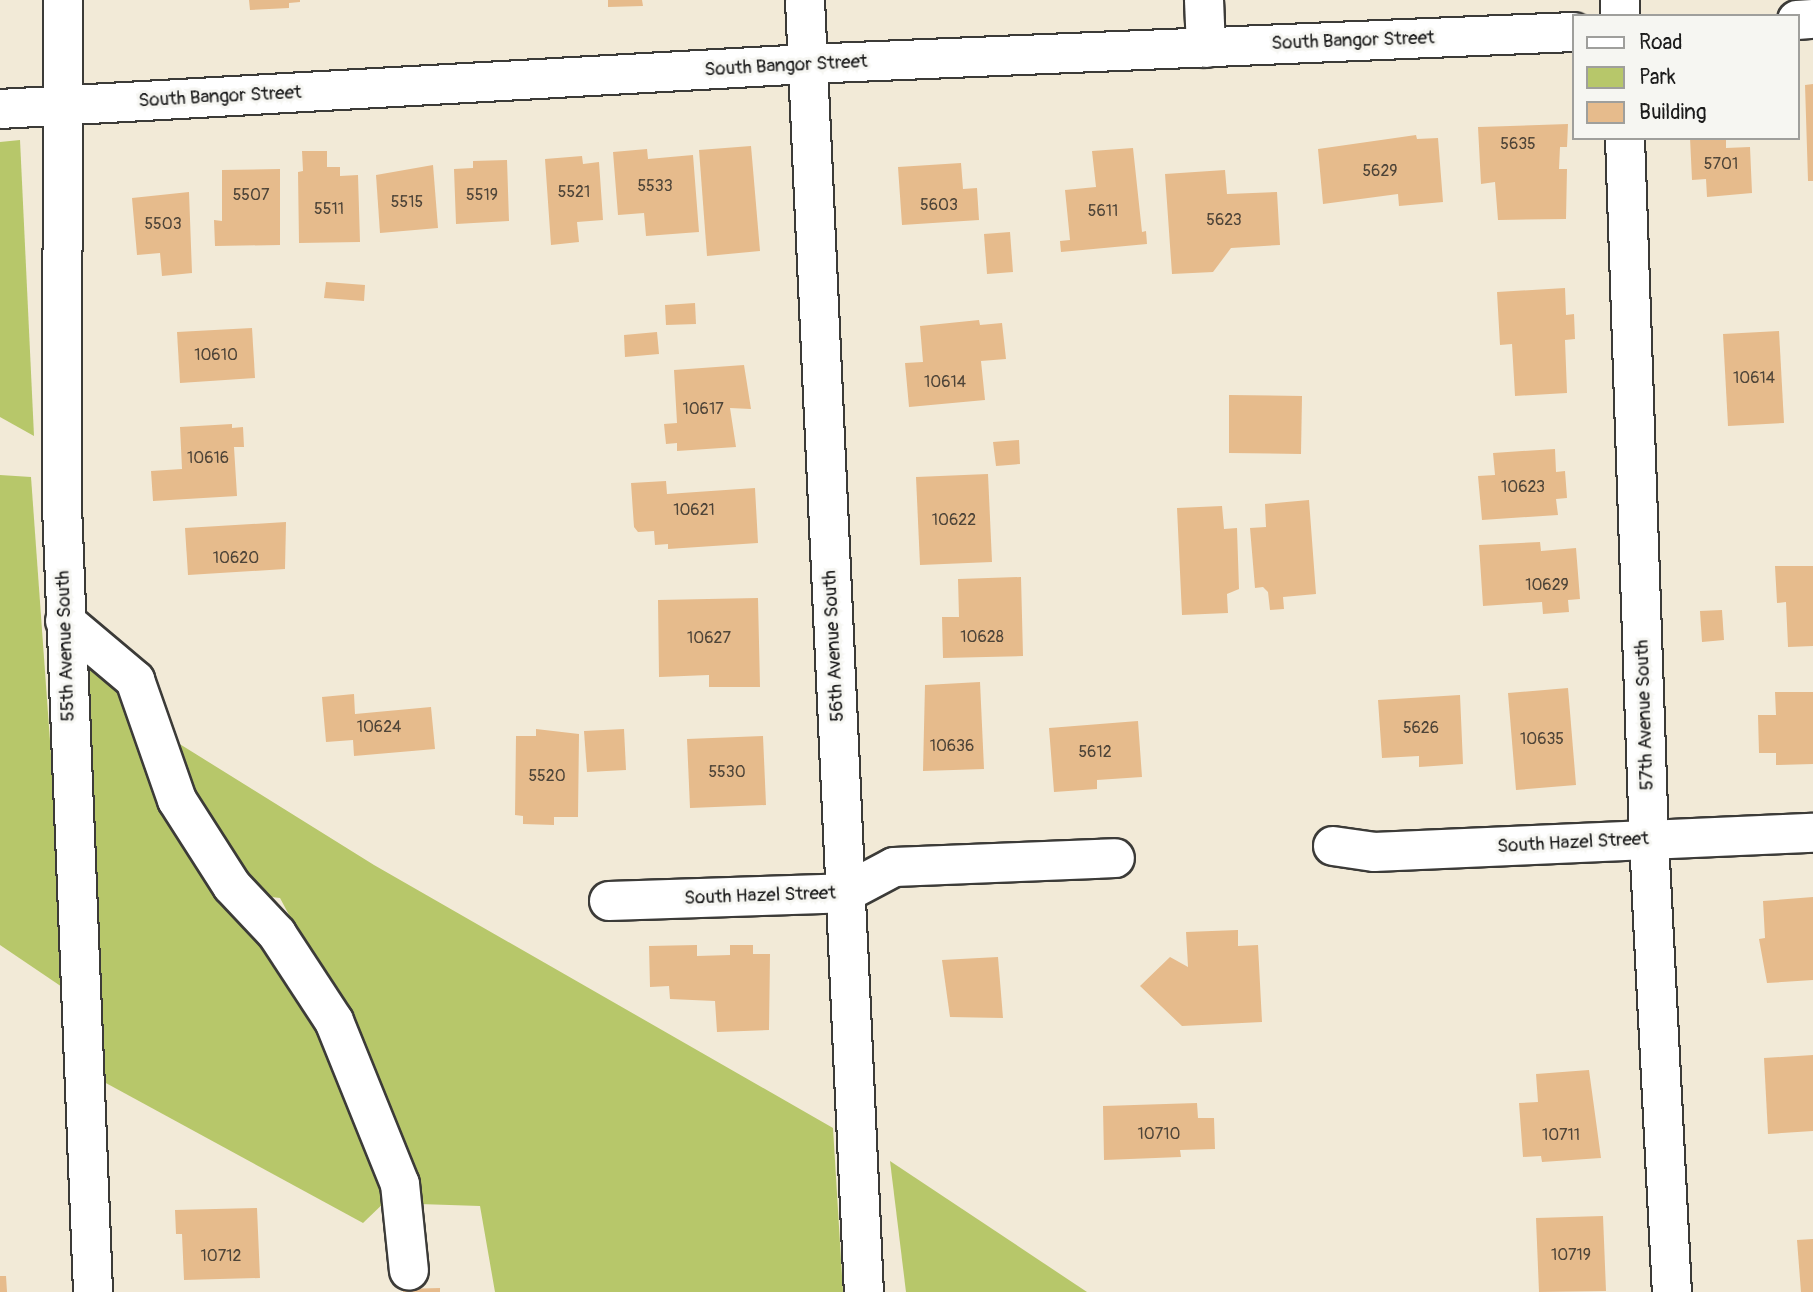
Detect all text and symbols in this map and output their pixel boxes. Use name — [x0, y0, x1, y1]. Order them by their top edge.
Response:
legend — [1572, 14, 1799, 140]
street label: South Bangor Street — [1271, 27, 1435, 55]
text: Road — [1639, 29, 1683, 56]
street label: South Bangor Street — [704, 50, 868, 82]
text: Park — [1639, 64, 1676, 91]
street label: South Bangor Street — [138, 81, 302, 113]
text: Building — [1639, 99, 1706, 126]
house number: 5635 — [1500, 134, 1536, 154]
house number: 5701 — [1704, 154, 1738, 174]
house number: 5629 — [1362, 161, 1398, 181]
house number: 5533 — [637, 176, 673, 196]
house number: 5521 — [558, 182, 590, 202]
house number: 5507 — [233, 185, 269, 205]
house number: 5519 — [466, 185, 498, 205]
house number: 5515 — [391, 192, 423, 212]
house number: 5603 — [920, 195, 958, 215]
house number: 5511 — [314, 199, 344, 219]
house number: 5611 — [1088, 201, 1118, 221]
house number: 5623 — [1206, 210, 1242, 230]
house number: 5503 — [144, 214, 182, 234]
house number: 10610 — [194, 345, 238, 365]
house number: 10614 — [1733, 368, 1775, 388]
house number: 10614 — [924, 372, 966, 392]
house number: 10617 — [682, 399, 724, 419]
house number: 10616 — [187, 448, 229, 468]
house number: 10623 — [1501, 477, 1545, 497]
house number: 10621 — [673, 500, 715, 520]
house number: 10622 — [932, 510, 976, 530]
house number: 10620 — [213, 548, 259, 568]
street label: 55th Avenue South — [52, 570, 80, 722]
street label: 56th Avenue South — [819, 570, 849, 722]
house number: 10629 — [1525, 575, 1569, 595]
house number: 10628 — [960, 627, 1004, 647]
house number: 10627 — [687, 628, 731, 648]
street label: 57th Avenue South — [1631, 639, 1659, 791]
house number: 10624 — [357, 717, 401, 737]
house number: 5626 — [1403, 718, 1439, 738]
house number: 10635 — [1520, 729, 1564, 749]
house number: 10636 — [930, 736, 974, 756]
house number: 5612 — [1078, 742, 1112, 762]
house number: 5530 — [708, 762, 746, 782]
house number: 5520 — [528, 766, 566, 786]
street label: South Hazel Street — [1497, 828, 1649, 858]
street label: South Hazel Street — [684, 882, 836, 910]
house number: 10710 — [1138, 1124, 1180, 1144]
house number: 10711 — [1542, 1125, 1580, 1145]
house number: 10719 — [1551, 1245, 1591, 1265]
house number: 10712 — [201, 1246, 241, 1266]

